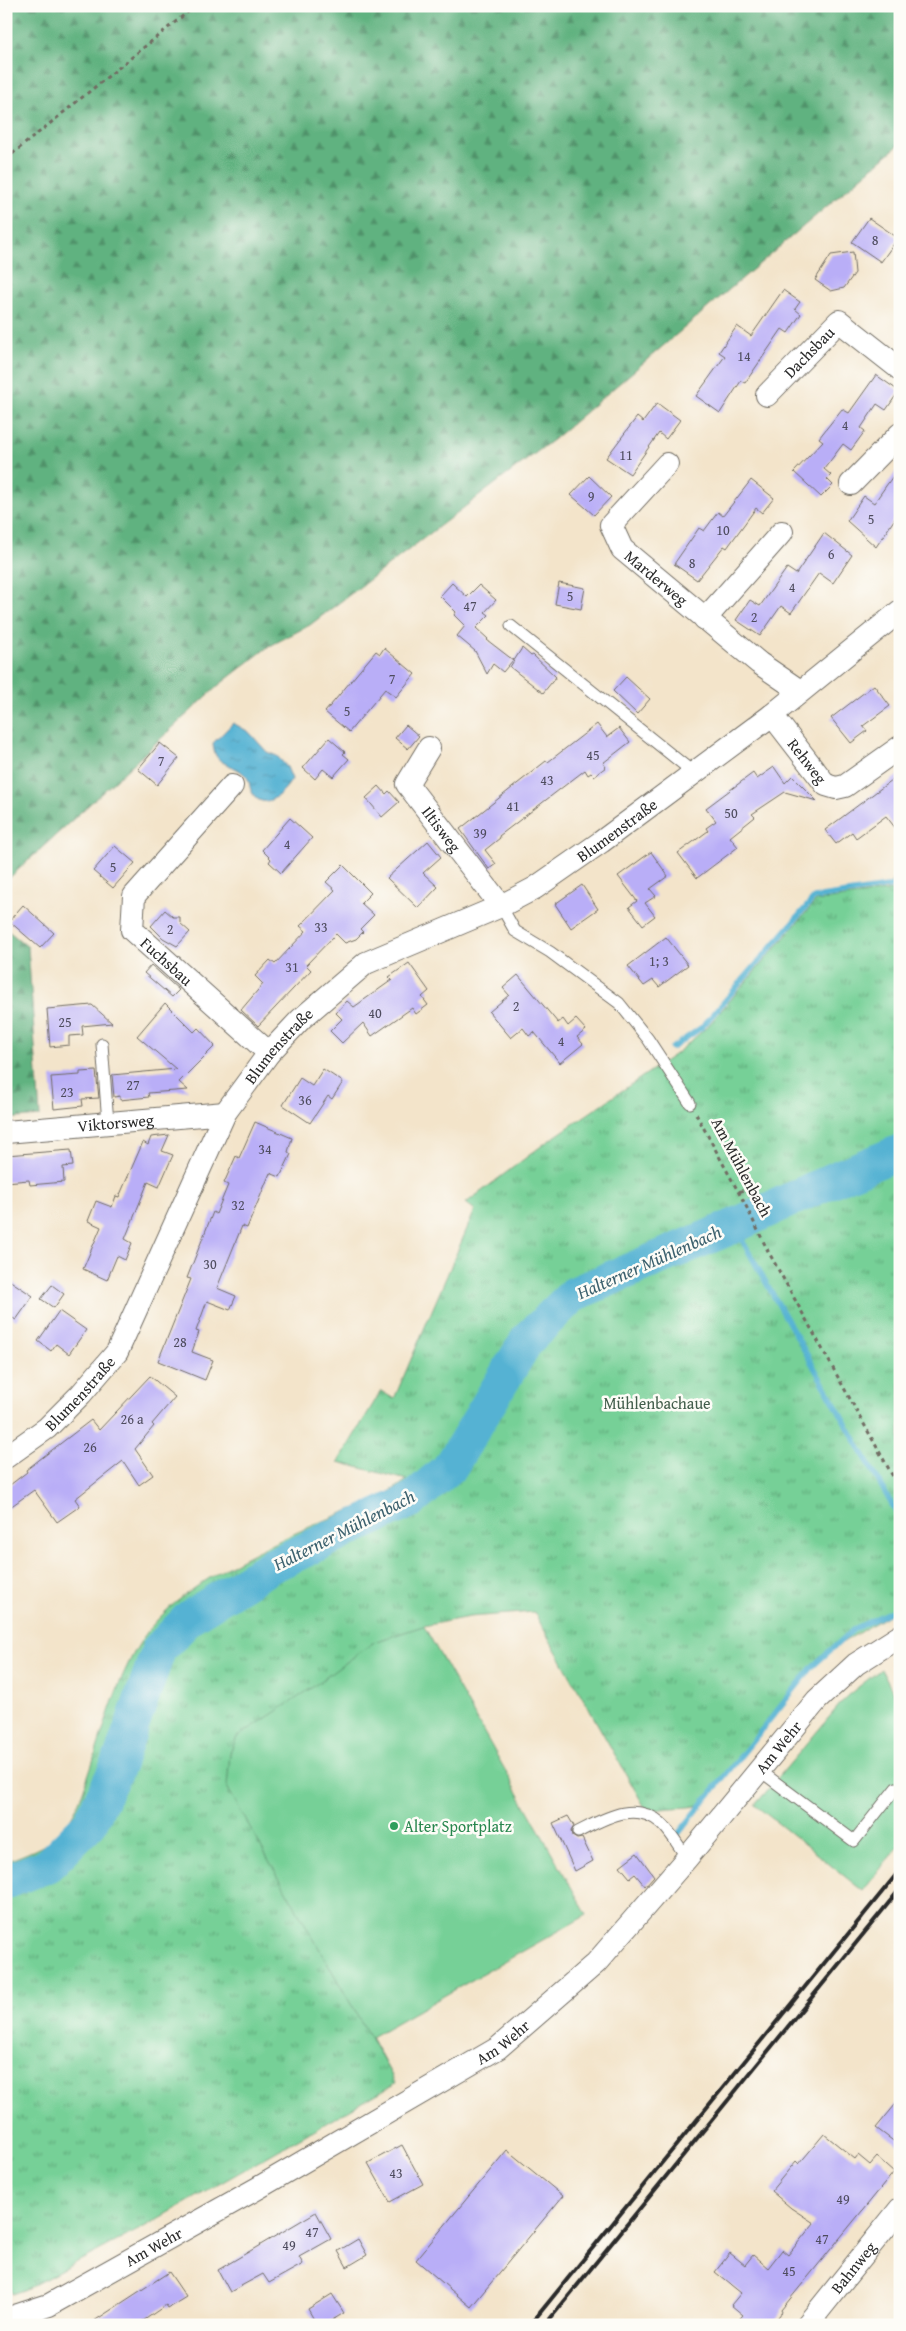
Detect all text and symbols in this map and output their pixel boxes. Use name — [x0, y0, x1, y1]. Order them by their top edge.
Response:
house number: 8 — [872, 230, 879, 250]
street label: Dachsbau — [778, 320, 840, 383]
house number: 14 — [737, 346, 751, 366]
house number: 4 — [842, 415, 849, 435]
house number: 11 — [619, 445, 633, 465]
house number: 9 — [588, 486, 595, 506]
house number: 5 — [868, 509, 874, 529]
house number: 10 — [716, 520, 730, 540]
street label: Marderweg — [619, 544, 693, 611]
house number: 6 — [828, 544, 835, 564]
house number: 8 — [689, 553, 696, 573]
house number: 4 — [789, 577, 796, 597]
house number: 5 — [567, 586, 573, 606]
house number: 47 — [463, 596, 477, 616]
house number: 2 — [751, 607, 757, 627]
house number: 7 — [389, 669, 396, 689]
house number: 5 — [344, 701, 350, 721]
street label: Rehweg — [782, 733, 833, 789]
house number: 45 — [586, 745, 600, 765]
house number: 7 — [158, 751, 165, 771]
house number: 43 — [540, 770, 554, 790]
street label: Blumenstraße — [571, 792, 662, 868]
house number: 41 — [506, 796, 520, 816]
street label: Iltisweg — [416, 801, 467, 857]
house number: 50 — [724, 803, 738, 823]
house number: 39 — [473, 823, 487, 843]
house number: 4 — [284, 834, 291, 854]
house number: 5 — [110, 857, 116, 877]
house number: 33 — [314, 917, 328, 937]
house number: 2 — [167, 919, 173, 939]
street label: Fuchsbau — [135, 931, 198, 991]
house number: 1; 3 — [649, 951, 669, 971]
house number: 31 — [285, 957, 299, 977]
house number: 2 — [513, 996, 519, 1016]
street label: Blumenstraße — [238, 1002, 318, 1089]
house number: 40 — [368, 1003, 382, 1023]
house number: 25 — [58, 1012, 72, 1032]
house number: 4 — [558, 1031, 565, 1051]
house number: 27 — [126, 1075, 140, 1095]
house number: 23 — [60, 1082, 74, 1102]
house number: 36 — [298, 1090, 312, 1110]
street label: Viktorsweg — [76, 1107, 155, 1138]
street label: Am Mühlenbach — [706, 1113, 778, 1221]
house number: 34 — [258, 1139, 272, 1159]
house number: 32 — [231, 1195, 245, 1215]
water label: Halterner Mühlenbach — [571, 1218, 726, 1306]
house number: 30 — [203, 1254, 217, 1274]
house number: 28 — [173, 1332, 187, 1352]
street label: Blumenstraße — [39, 1350, 121, 1436]
park label: Mühlenbachaue — [603, 1391, 711, 1415]
house number: 26 a — [120, 1409, 144, 1429]
house number: 26 — [83, 1437, 97, 1457]
water label: Halterner Mühlenbach — [268, 1483, 419, 1578]
street label: Am Wehr — [749, 1715, 808, 1779]
place label: Alter Sportplatz — [404, 1814, 512, 1838]
marker: Alter Sportplatz — [388, 1820, 400, 1832]
street label: Am Wehr — [471, 2013, 535, 2070]
house number: 43 — [389, 2163, 403, 2183]
house number: 49 — [836, 2189, 850, 2209]
street label: Am Wehr — [120, 2221, 187, 2272]
house number: 47 — [305, 2222, 319, 2242]
house number: 47 — [815, 2229, 829, 2249]
house number: 49 — [282, 2235, 296, 2255]
street label: Bahnweg — [825, 2236, 882, 2299]
house number: 45 — [782, 2261, 796, 2281]

